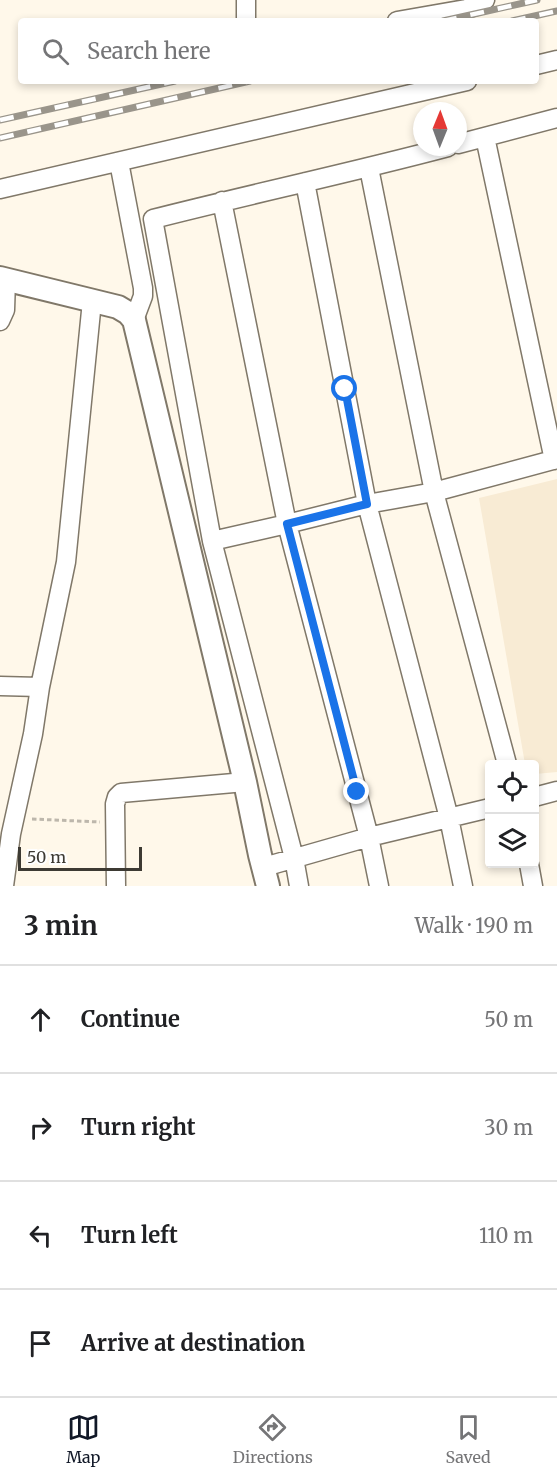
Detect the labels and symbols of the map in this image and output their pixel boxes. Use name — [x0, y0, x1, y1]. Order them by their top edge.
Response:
north arrow — [413, 102, 467, 156]
route start — [331, 375, 357, 401]
route end — [343, 778, 369, 804]
scale bar — [18, 844, 142, 872]

